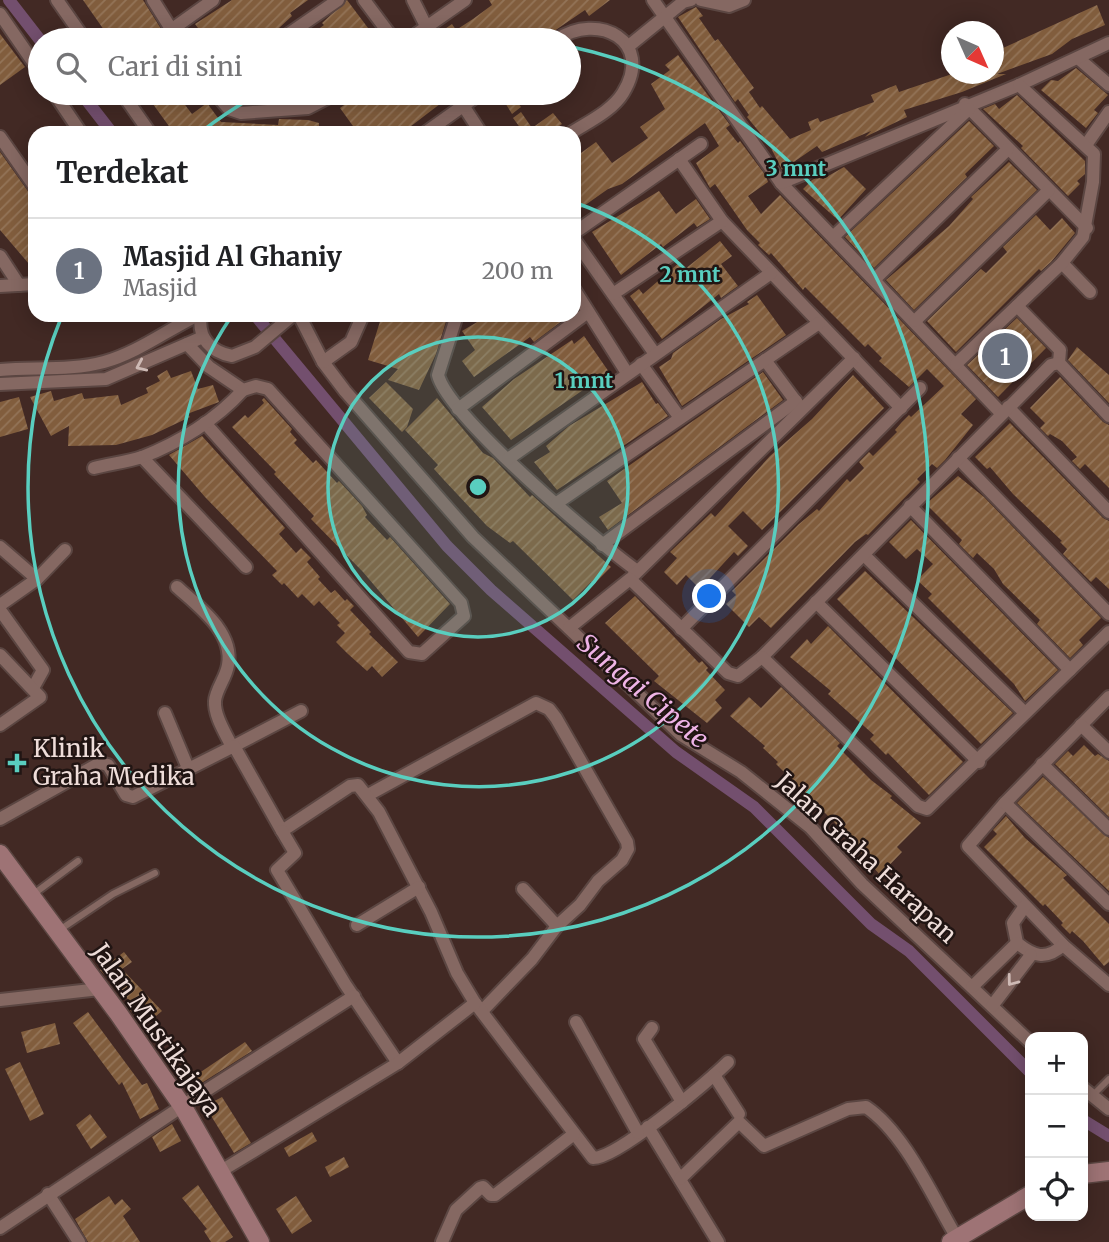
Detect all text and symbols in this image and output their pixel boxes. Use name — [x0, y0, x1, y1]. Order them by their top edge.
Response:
north arrow — [941, 21, 1004, 84]
search box — [28, 28, 581, 105]
icon: search — [52, 48, 90, 86]
text: Cari di sini — [108, 50, 242, 83]
text: Terdekat — [56, 153, 189, 191]
text: 3 mnt — [766, 155, 827, 182]
text: Masjid Al Ghaniy — [123, 240, 342, 273]
text: 1 — [74, 256, 84, 285]
text: 200 m — [482, 256, 553, 285]
text: 2 mnt — [660, 261, 721, 288]
text: Masjid — [123, 273, 197, 302]
pin: 1 — [982, 330, 1028, 382]
one-way arrow — [136, 358, 149, 372]
text: 1 mnt — [555, 367, 614, 394]
centre of rings — [466, 475, 490, 499]
your location — [692, 579, 726, 613]
water label: Sungai Cipete — [571, 626, 716, 755]
place label: Klinik Graha Medika — [33, 733, 195, 792]
marker: Klinik Graha Medika — [7, 753, 27, 773]
street label: Jalan Graha Harapan — [768, 765, 964, 950]
street label: Jalan Mustikajaya — [85, 936, 228, 1122]
one-way arrow — [1007, 973, 1020, 985]
map controls — [1025, 1032, 1088, 1221]
button: + — [1025, 1032, 1088, 1095]
button: − — [1025, 1095, 1088, 1158]
button: locate — [1025, 1158, 1088, 1221]

